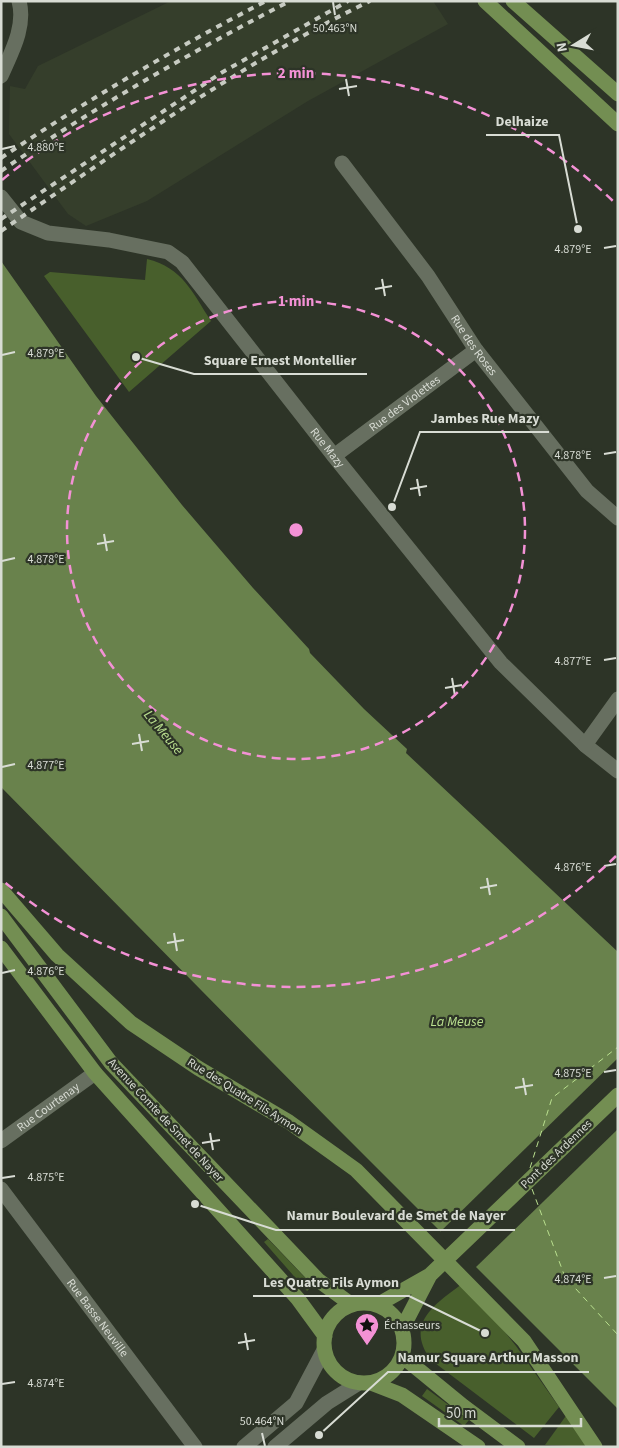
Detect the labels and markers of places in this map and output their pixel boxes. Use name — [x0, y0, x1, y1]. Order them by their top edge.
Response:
callout: Delhaize — [486, 106, 559, 135]
callout: Square Ernest Montellier — [194, 345, 367, 374]
callout: Jambes Rue Mazy — [420, 403, 549, 432]
centre of rings — [287, 521, 305, 539]
callout: Namur Boulevard de Smet de Nayer — [276, 1201, 515, 1230]
callout: Les Quatre Fils Aymon — [253, 1267, 409, 1296]
place icon: Échasseurs — [354, 1312, 380, 1346]
place label: Échasseurs — [384, 1317, 440, 1334]
callout: Namur Square Arthur Masson — [388, 1343, 589, 1372]

